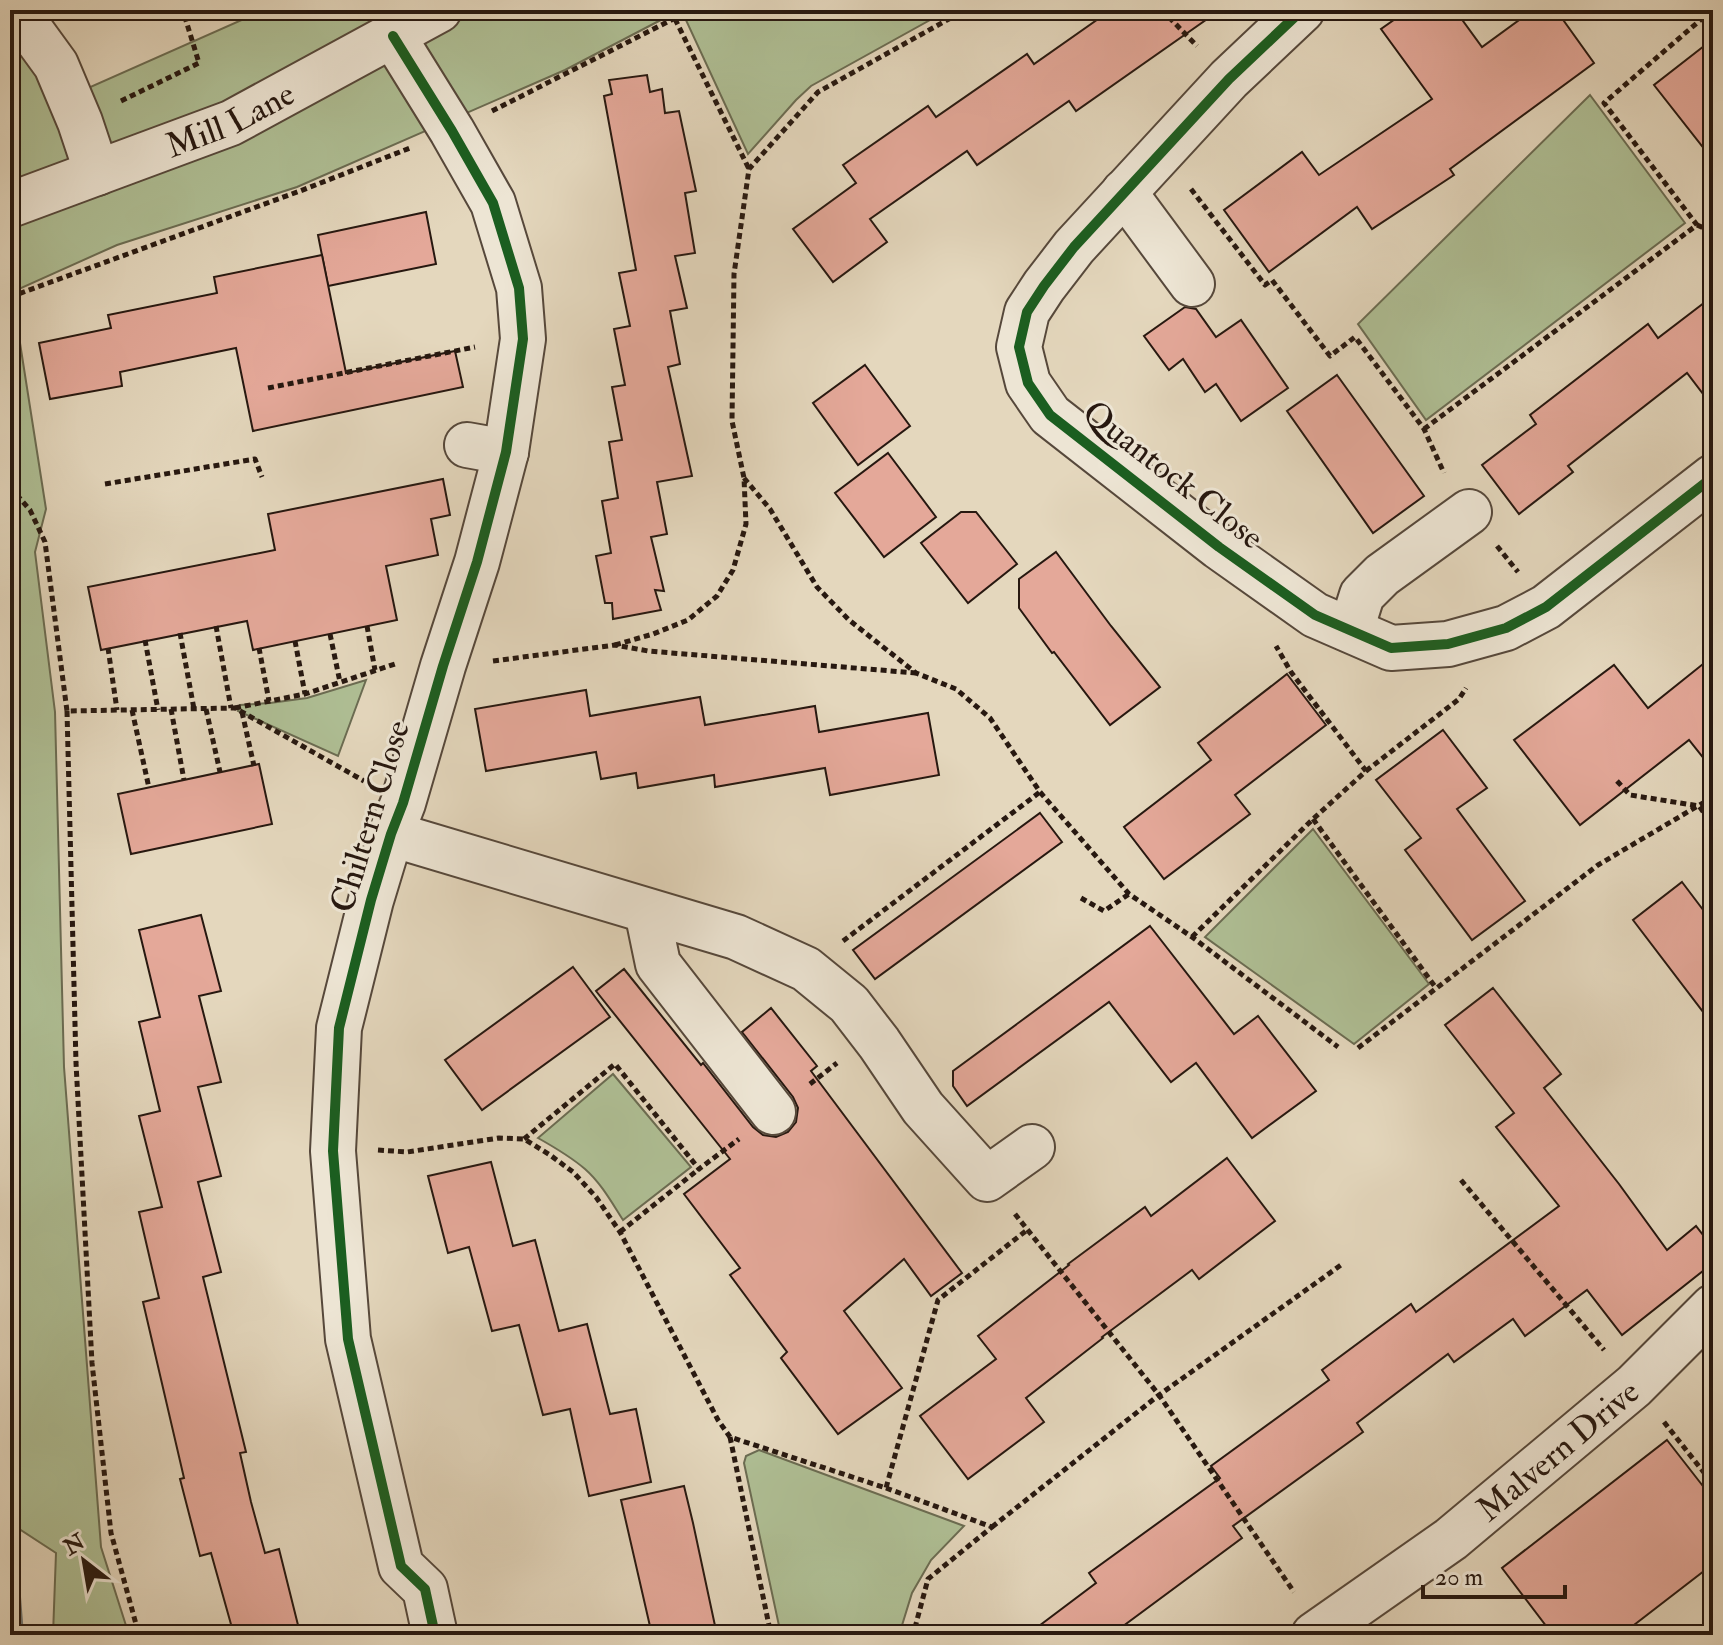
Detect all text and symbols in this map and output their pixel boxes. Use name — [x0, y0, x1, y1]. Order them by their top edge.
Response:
street label: Mill Lane — [160, 73, 302, 168]
street label: Quantock Close — [1074, 391, 1272, 559]
street label: Chiltern Close — [321, 715, 420, 918]
street label: Malvern Drive — [1468, 1371, 1649, 1532]
north arrow — [44, 1521, 124, 1601]
text: N — [58, 1527, 90, 1562]
scale bar — [1423, 1549, 1565, 1599]
text: 20 m — [1435, 1562, 1484, 1593]

